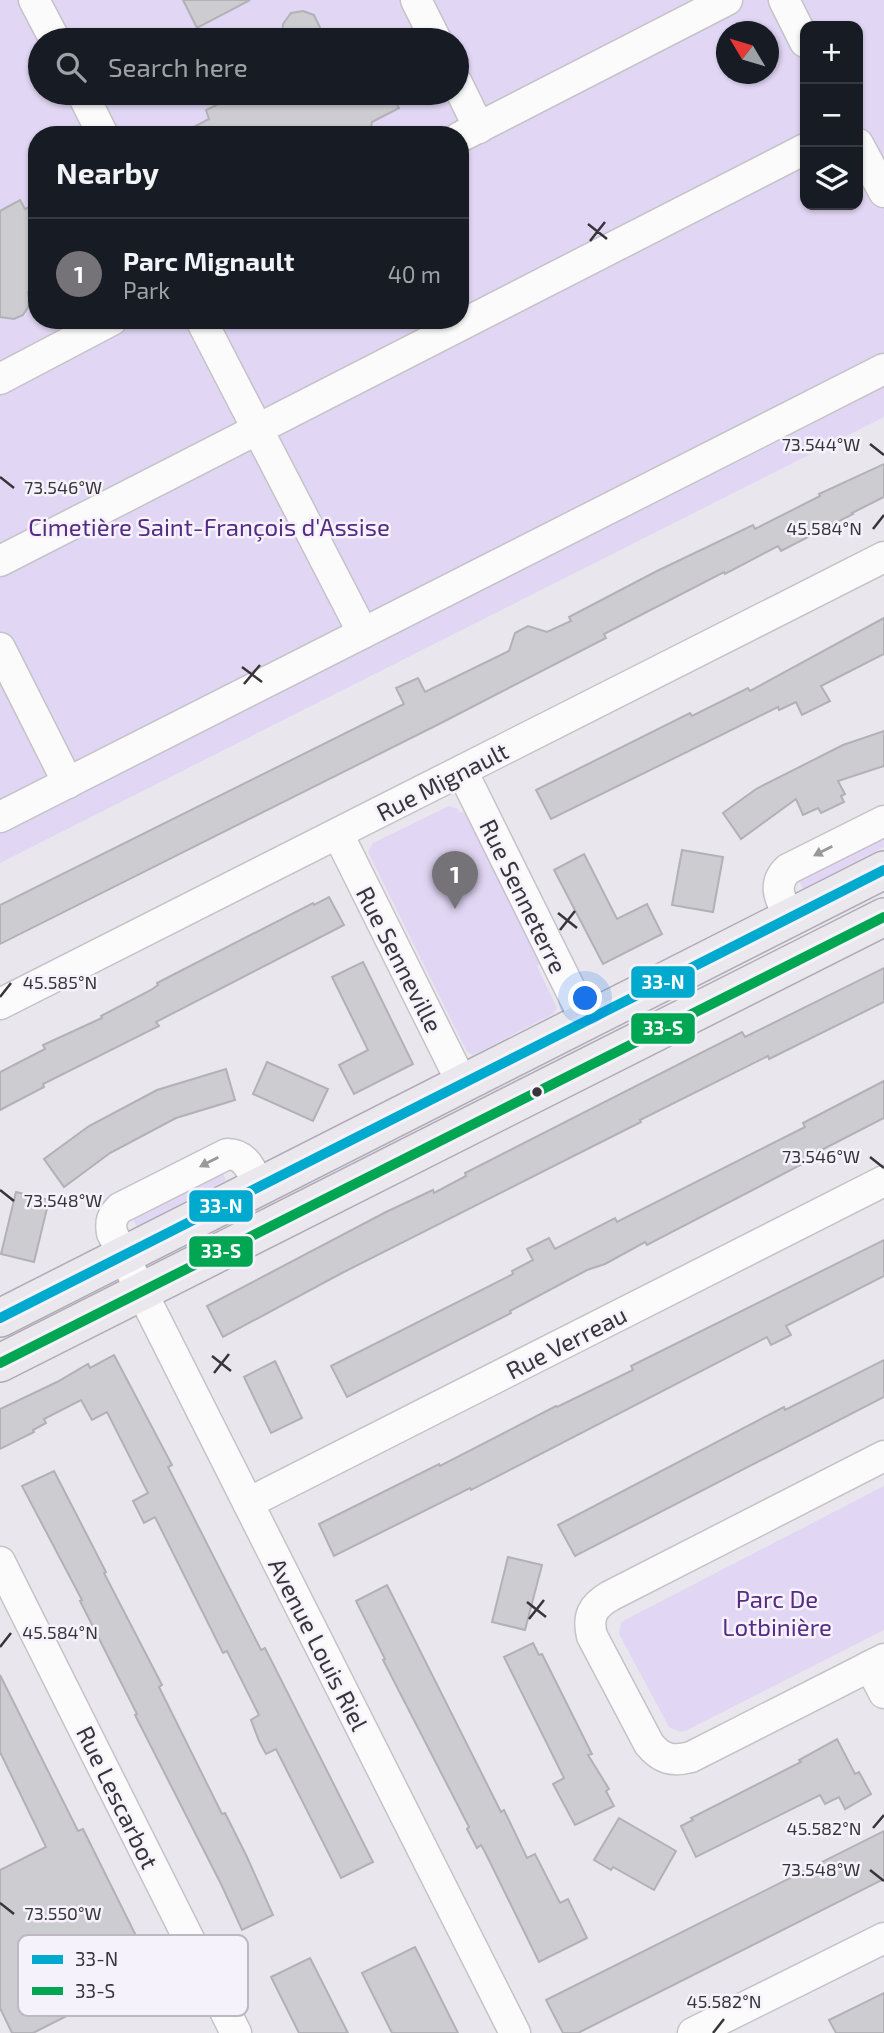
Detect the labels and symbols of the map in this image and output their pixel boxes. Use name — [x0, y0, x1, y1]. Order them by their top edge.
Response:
north arrow — [716, 21, 779, 84]
text: 73.544°W — [782, 433, 860, 455]
text: 73.546°W — [24, 476, 102, 498]
park label: Cimetière Saint-François d'Assise — [28, 512, 390, 542]
text: 45.584°N — [786, 517, 862, 539]
street label: Rue Mignault — [371, 735, 513, 827]
street label: Rue Senneterre — [474, 814, 574, 978]
one-way arrow — [813, 846, 833, 857]
pin: 1 — [432, 851, 478, 909]
street label: Rue Senneville — [351, 881, 449, 1037]
line badge: 33-N — [630, 965, 696, 999]
text: 33-N — [641, 970, 685, 993]
text: 45.585°N — [23, 971, 97, 993]
your location — [568, 981, 602, 1015]
line badge: 33-S — [630, 1012, 696, 1045]
text: 33-S — [643, 1016, 683, 1039]
unlabelled marker — [530, 1085, 544, 1099]
text: 73.546°W — [782, 1145, 860, 1167]
one-way arrow — [199, 1156, 219, 1168]
text: 73.548°W — [24, 1189, 102, 1211]
line badge: 33-N — [188, 1189, 254, 1223]
text: 33-N — [199, 1194, 243, 1217]
line badge: 33-S — [188, 1235, 254, 1268]
text: 33-S — [201, 1239, 241, 1262]
street label: Rue Verreau — [501, 1299, 631, 1385]
street label: Avenue Louis Riel — [263, 1553, 375, 1735]
park label: Parc De Lotbinière — [722, 1584, 832, 1641]
text: 45.584°N — [22, 1621, 98, 1643]
street label: Rue Lescarbot — [71, 1721, 165, 1873]
text: 45.582°N — [787, 1817, 861, 1839]
text: 73.548°W — [782, 1858, 860, 1880]
text: 73.550°W — [24, 1902, 102, 1924]
legend — [18, 1935, 248, 2016]
text: 33-N — [75, 1947, 118, 1970]
text: 33-S — [75, 1979, 115, 2002]
text: 45.582°N — [687, 1990, 761, 2012]

